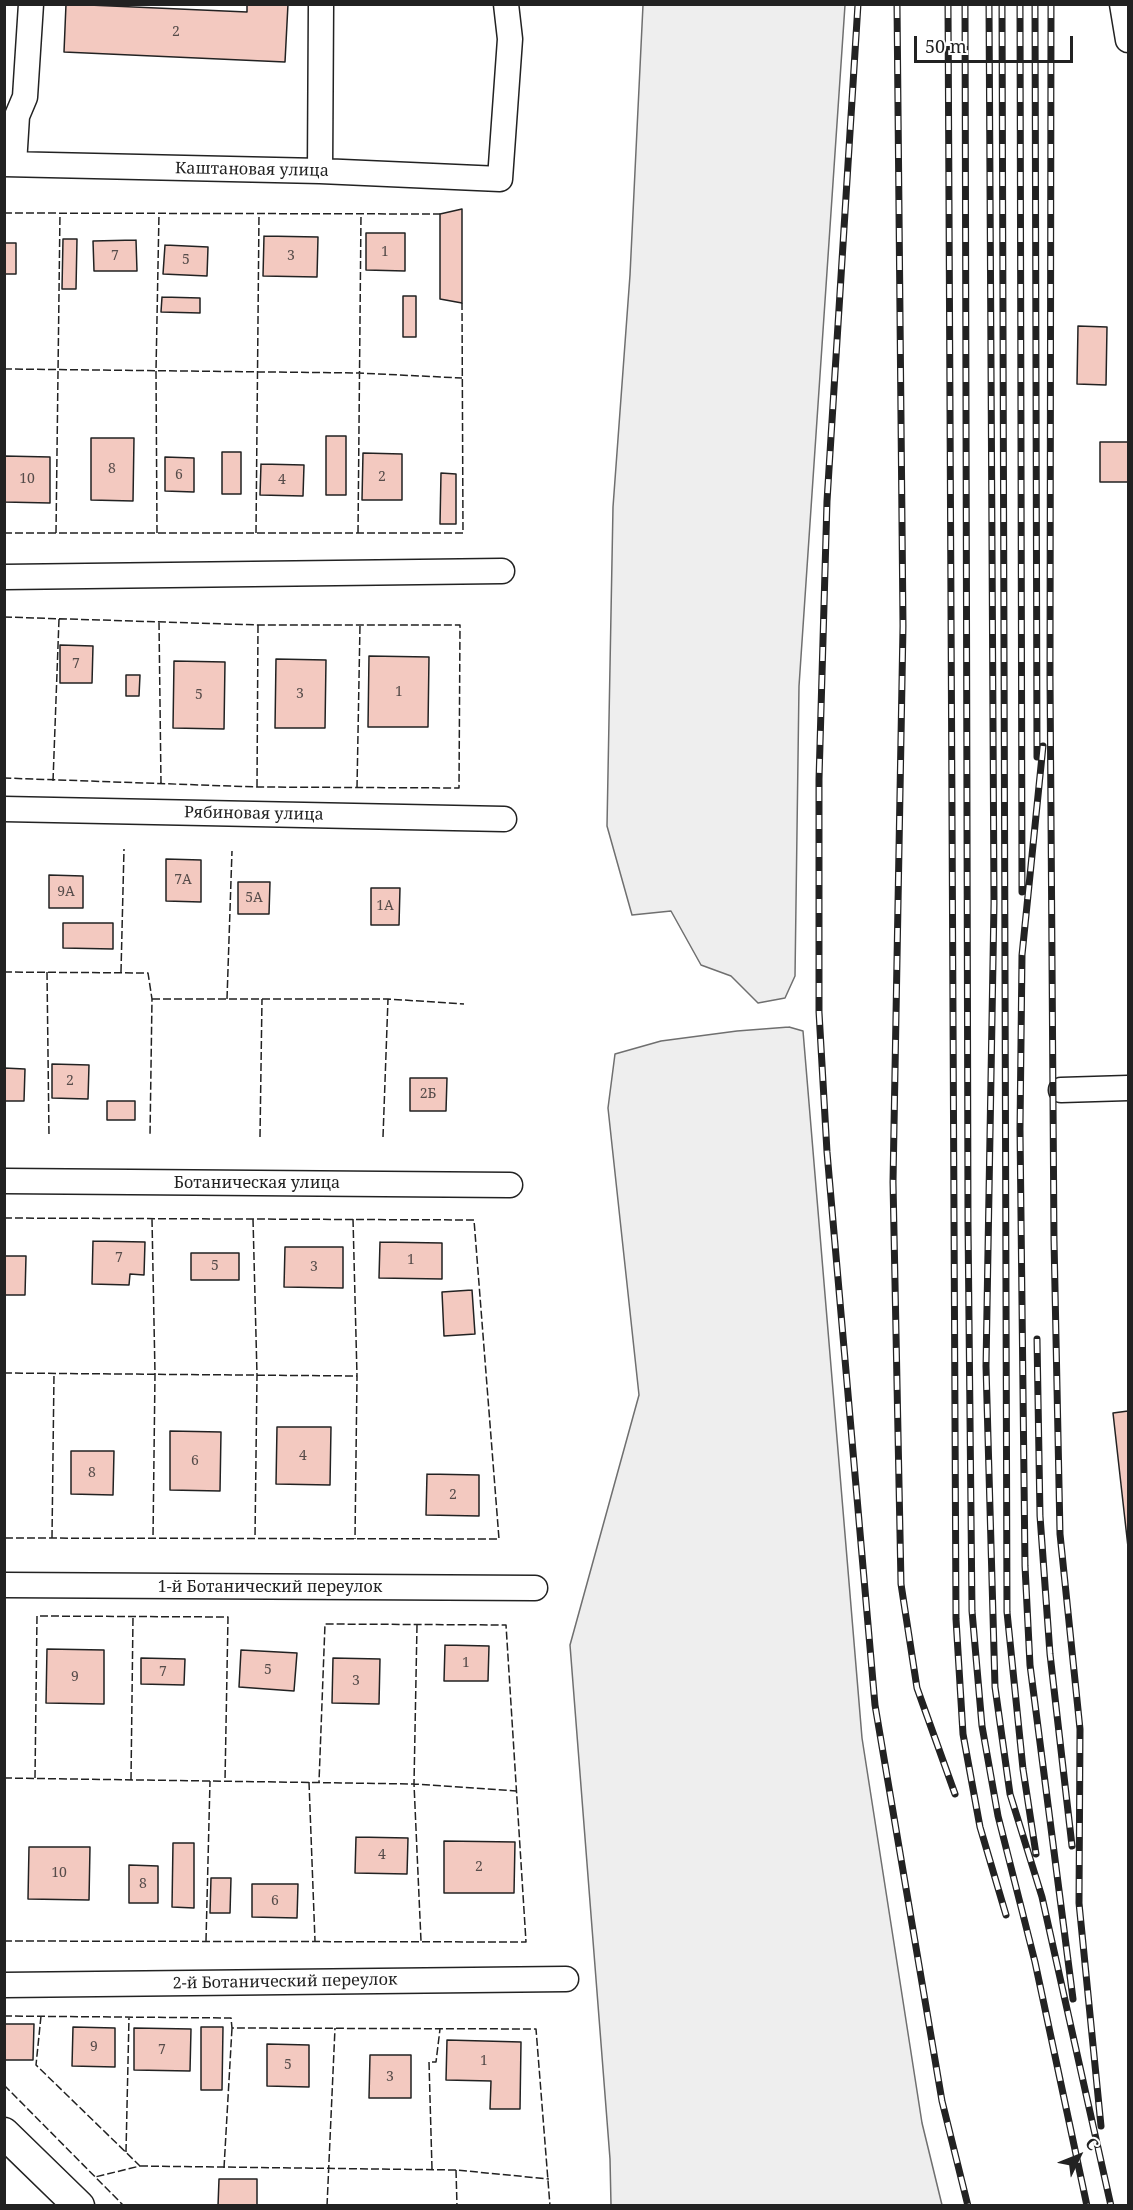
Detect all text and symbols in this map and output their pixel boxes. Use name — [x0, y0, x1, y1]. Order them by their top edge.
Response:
house number: 2 — [172, 24, 180, 40]
scale bar — [917, 24, 1076, 62]
text: 50 m — [925, 34, 967, 58]
street label: Каштановая улица — [175, 159, 329, 181]
house number: 1 — [381, 244, 389, 260]
house number: 7 — [111, 248, 119, 264]
house number: 3 — [287, 248, 295, 264]
house number: 5 — [182, 252, 190, 268]
house number: 8 — [108, 461, 116, 477]
house number: 6 — [175, 467, 183, 483]
house number: 2 — [378, 469, 386, 485]
house number: 10 — [19, 471, 35, 487]
house number: 4 — [278, 472, 286, 488]
house number: 7 — [72, 656, 80, 672]
house number: 1 — [395, 684, 403, 700]
house number: 3 — [296, 686, 304, 702]
house number: 5 — [195, 687, 203, 703]
street label: Рябиновая улица — [184, 803, 324, 825]
house number: 7А — [174, 872, 192, 888]
house number: 9А — [57, 884, 75, 900]
house number: 5А — [245, 890, 263, 906]
house number: 1А — [376, 898, 394, 914]
house number: 2 — [66, 1073, 74, 1089]
house number: 2Б — [420, 1086, 436, 1102]
street label: Ботаническая улица — [174, 1173, 340, 1193]
house number: 7 — [115, 1250, 123, 1266]
house number: 1 — [407, 1252, 415, 1268]
house number: 5 — [211, 1258, 219, 1274]
house number: 3 — [310, 1259, 318, 1275]
house number: 4 — [299, 1448, 307, 1464]
house number: 6 — [191, 1453, 199, 1469]
house number: 8 — [88, 1465, 96, 1481]
house number: 2 — [449, 1487, 457, 1503]
street label: 1-й Ботанический переулок — [158, 1577, 382, 1597]
house number: 1 — [462, 1655, 470, 1671]
house number: 5 — [264, 1662, 272, 1678]
house number: 7 — [159, 1664, 167, 1680]
house number: 9 — [71, 1669, 79, 1685]
house number: 3 — [352, 1673, 360, 1689]
house number: 4 — [378, 1847, 386, 1863]
house number: 2 — [475, 1859, 483, 1875]
house number: 10 — [51, 1865, 67, 1881]
house number: 8 — [139, 1876, 147, 1892]
house number: 6 — [271, 1893, 279, 1909]
street label: 2-й Ботанический переулок — [173, 1970, 397, 1994]
house number: 9 — [90, 2039, 98, 2055]
house number: 7 — [158, 2042, 166, 2058]
house number: 1 — [480, 2053, 488, 2069]
house number: 5 — [284, 2057, 292, 2073]
house number: 3 — [386, 2069, 394, 2085]
north arrow — [1049, 2126, 1109, 2186]
text: С — [1081, 2132, 1104, 2155]

